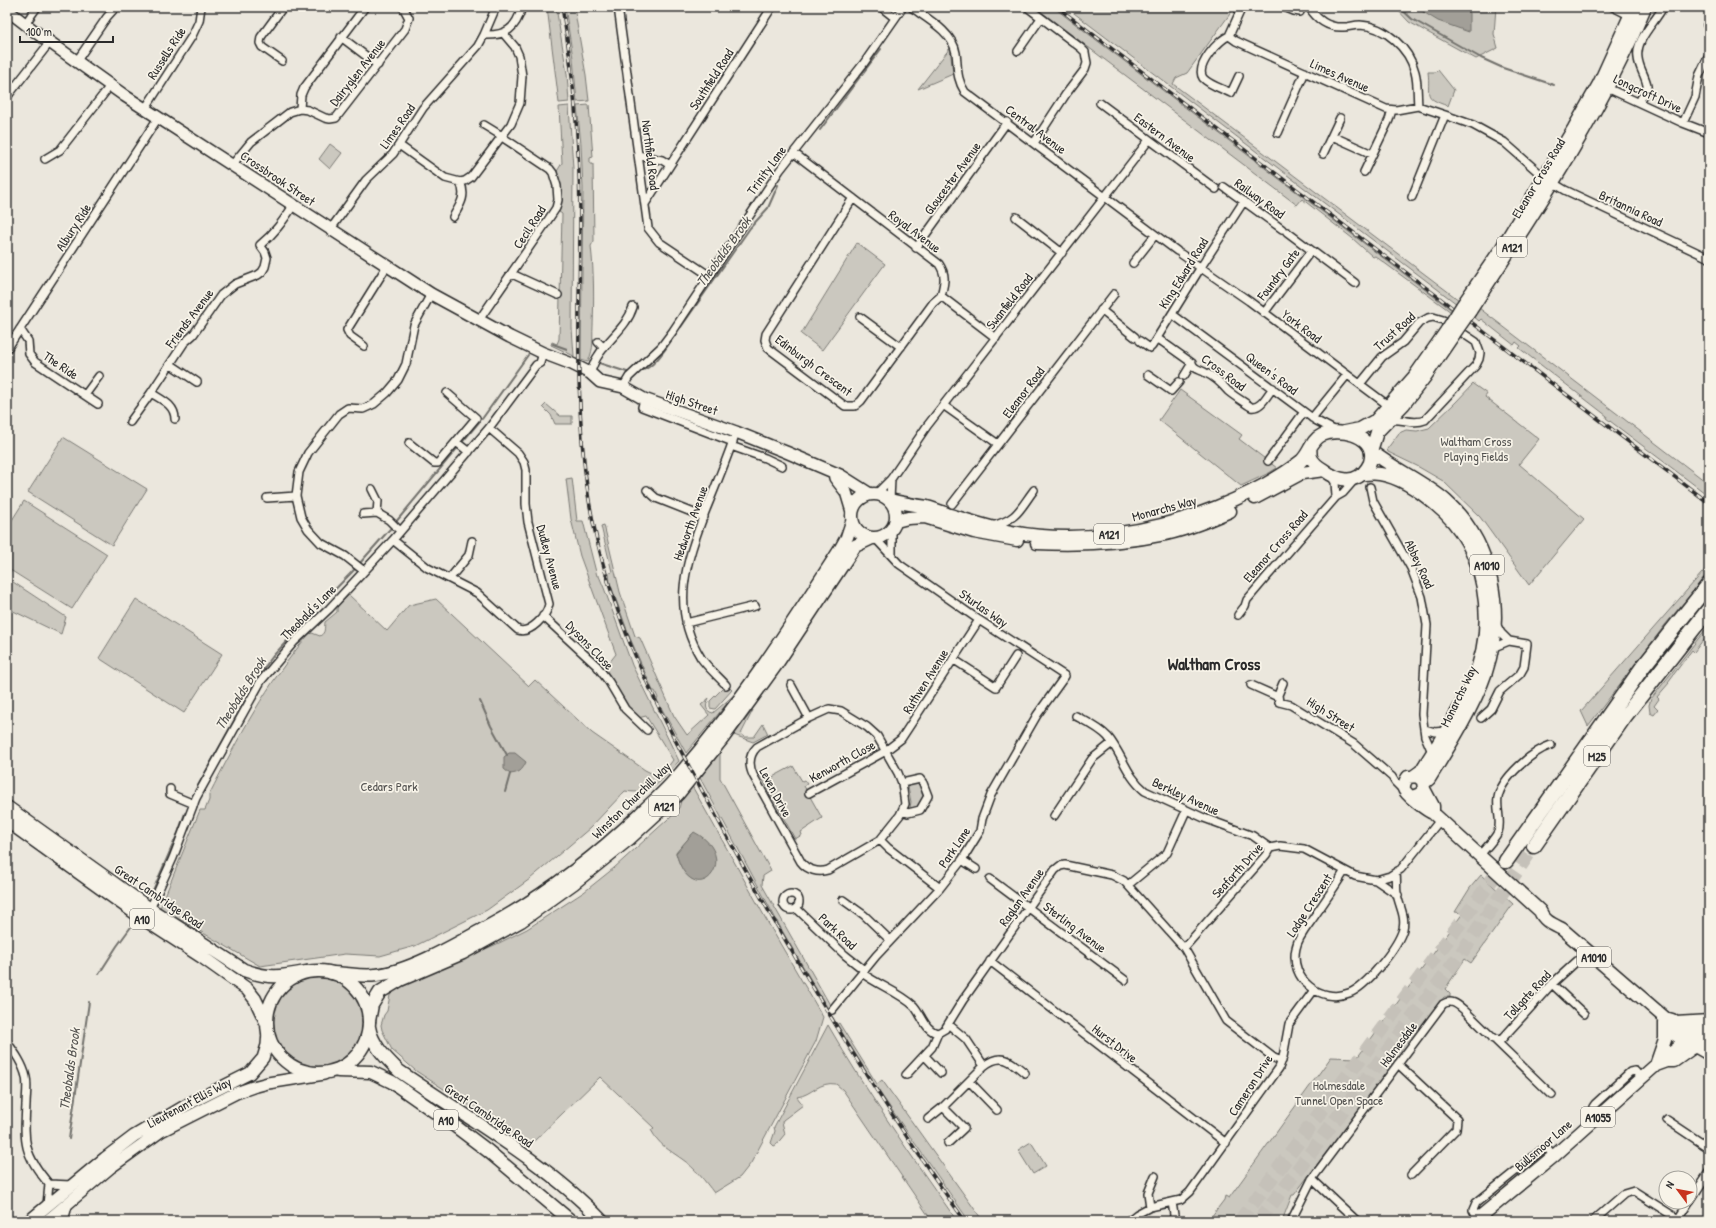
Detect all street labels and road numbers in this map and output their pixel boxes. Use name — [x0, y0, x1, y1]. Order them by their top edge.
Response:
street label: Russells Ride — [142, 23, 190, 83]
street label: Dairyglen Avenue — [325, 35, 389, 109]
street label: Southfield Road — [685, 45, 737, 113]
street label: Limes Avenue — [1308, 54, 1372, 96]
street label: Longcroft Drive — [1611, 69, 1685, 117]
street label: Limes Road — [375, 100, 419, 152]
street label: Central Avenue — [1002, 100, 1070, 158]
street label: Eastern Avenue — [1131, 108, 1199, 166]
street label: Northfield Road — [638, 119, 664, 191]
street label: Eleanor Cross Road — [1507, 135, 1569, 221]
street label: Gloucester Avenue — [919, 138, 985, 218]
street label: Trinity Lane — [742, 142, 790, 198]
street label: Crossbrook Street — [237, 146, 319, 210]
street label: Railway Road — [1231, 174, 1289, 222]
street label: Britannia Road — [1596, 185, 1666, 231]
street label: Albury Ride — [51, 200, 95, 254]
street label: Cecil Road — [508, 202, 550, 252]
street label: Royal Avenue — [885, 205, 945, 257]
street label: King Edward Road — [1154, 234, 1212, 312]
road number: A121 — [1497, 237, 1527, 257]
street label: Foundry Gate — [1252, 244, 1303, 304]
street label: Swanfield Road — [982, 269, 1036, 333]
street label: Friends Avenue — [160, 285, 217, 352]
street label: York Road — [1278, 305, 1326, 347]
street label: Trust Road — [1369, 308, 1419, 354]
street label: Edinburgh Crescent — [772, 330, 857, 400]
street label: The Ride — [40, 347, 82, 383]
street label: Queen's Road — [1242, 347, 1302, 399]
street label: Cross Road — [1198, 349, 1250, 395]
street label: Eleanor Road — [998, 363, 1048, 421]
street label: High Street — [664, 385, 721, 419]
street label: Hedworth Avenue — [668, 483, 712, 563]
street label: Monarchs Way — [1130, 491, 1199, 525]
street label: Eleanor Cross Road — [1239, 506, 1311, 586]
street label: Dudley Avenue — [533, 523, 567, 591]
road number: A121 — [1094, 524, 1124, 544]
street label: Abbey Road — [1401, 537, 1439, 591]
road number: A1010 — [1470, 555, 1504, 575]
street label: Theobald's Lane — [276, 580, 340, 644]
street label: Sturlas Way — [956, 585, 1012, 632]
street label: Dysons Close — [562, 617, 618, 673]
street label: Ruthven Avenue — [898, 645, 952, 717]
street label: Monarchs Way — [1435, 662, 1481, 730]
street label: High Street — [1304, 692, 1359, 736]
street label: Kenworth Close — [806, 735, 878, 787]
road number: M25 — [1584, 746, 1610, 766]
street label: Winston Churchill Way — [587, 757, 675, 843]
street label: Leven Drive — [755, 764, 797, 820]
street label: Berkley Avenue — [1149, 773, 1223, 819]
road number: A121 — [649, 796, 679, 816]
street label: Park Lane — [934, 823, 974, 871]
street label: Seaforth Drive — [1207, 839, 1267, 901]
street label: Great Cambridge Road — [111, 860, 207, 932]
street label: Raglan Avenue — [994, 864, 1048, 930]
street label: Lodge Crescent — [1282, 869, 1336, 940]
street label: Sterling Avenue — [1040, 897, 1110, 957]
road number: A10 — [130, 909, 154, 929]
street label: Park Road — [815, 909, 861, 953]
road number: A1010 — [1577, 947, 1611, 967]
street label: Tollgate Road — [1499, 966, 1555, 1024]
street label: Holmesdale — [1375, 1018, 1421, 1070]
street label: Hurst Drive — [1088, 1020, 1142, 1066]
street label: Cameron Drive — [1223, 1051, 1277, 1119]
street label: Lieutenant Ellis Way — [144, 1072, 235, 1132]
street label: Great Cambridge Road — [441, 1079, 537, 1151]
road number: A1055 — [1581, 1107, 1615, 1127]
road number: A10 — [434, 1110, 458, 1130]
street label: Bullsmoor Lane — [1510, 1115, 1576, 1175]

